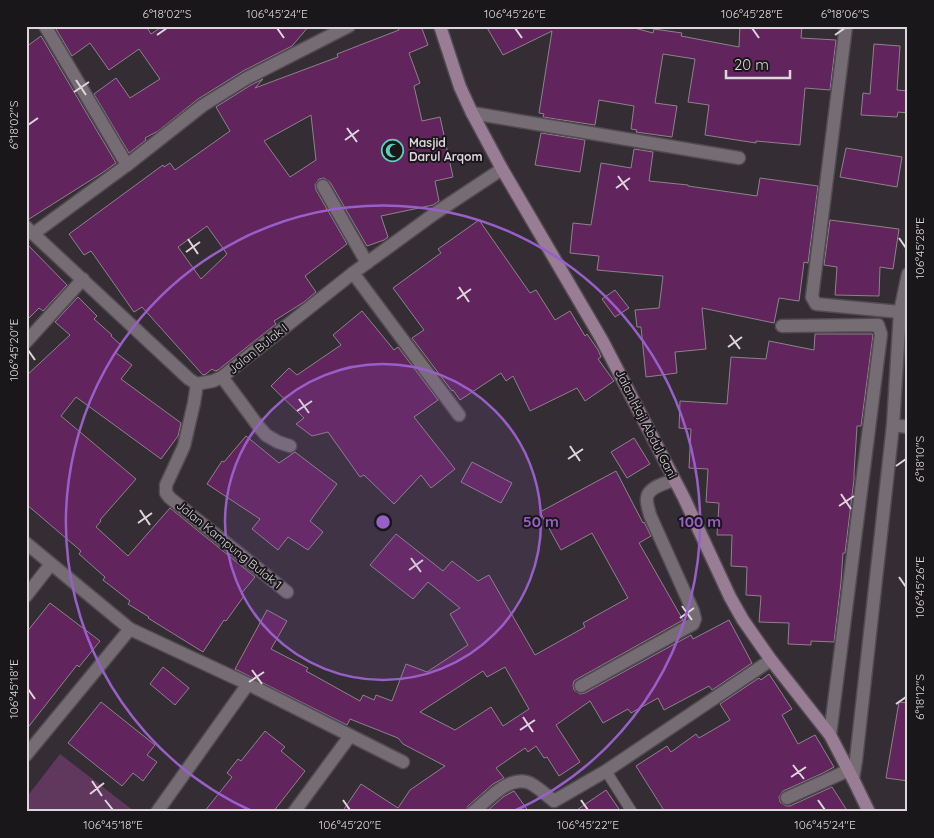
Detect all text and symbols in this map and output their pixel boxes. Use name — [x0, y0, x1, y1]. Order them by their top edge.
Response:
text: 6°18'02"S — [143, 6, 192, 21]
text: 106°45'24"E — [246, 6, 308, 21]
text: 106°45'26"E — [484, 6, 546, 21]
text: 106°45'28"E — [721, 6, 783, 21]
text: 6°18'06"S — [821, 6, 870, 21]
scale bar — [726, 48, 790, 80]
text: 20 m — [734, 55, 769, 74]
text: 6°18'02"S — [6, 100, 21, 149]
place label: Masjid Darul Arqom — [409, 135, 483, 164]
mosque icon: Masjid Darul Arqom — [381, 138, 405, 162]
text: 106°45'28"E — [912, 217, 927, 279]
text: 106°45'20"E — [6, 319, 21, 381]
street label: Jalan Bulak I — [225, 320, 290, 377]
street label: Jalan Haji Abdul Gani — [613, 367, 680, 481]
text: 6°18'10"S — [912, 435, 927, 482]
street label: Jalan Kampung Bulak 1 — [174, 497, 285, 592]
text: 50 m — [523, 512, 559, 531]
text: 100 m — [679, 512, 721, 531]
centre of rings — [374, 513, 392, 531]
text: 106°45'26"E — [912, 556, 927, 618]
text: 106°45'18"E — [6, 659, 21, 719]
text: 6°18'12"S — [912, 674, 927, 720]
text: 106°45'18"E — [83, 817, 143, 832]
text: 106°45'20"E — [319, 817, 381, 832]
text: 106°45'22"E — [557, 817, 619, 832]
text: 106°45'24"E — [794, 817, 856, 832]

